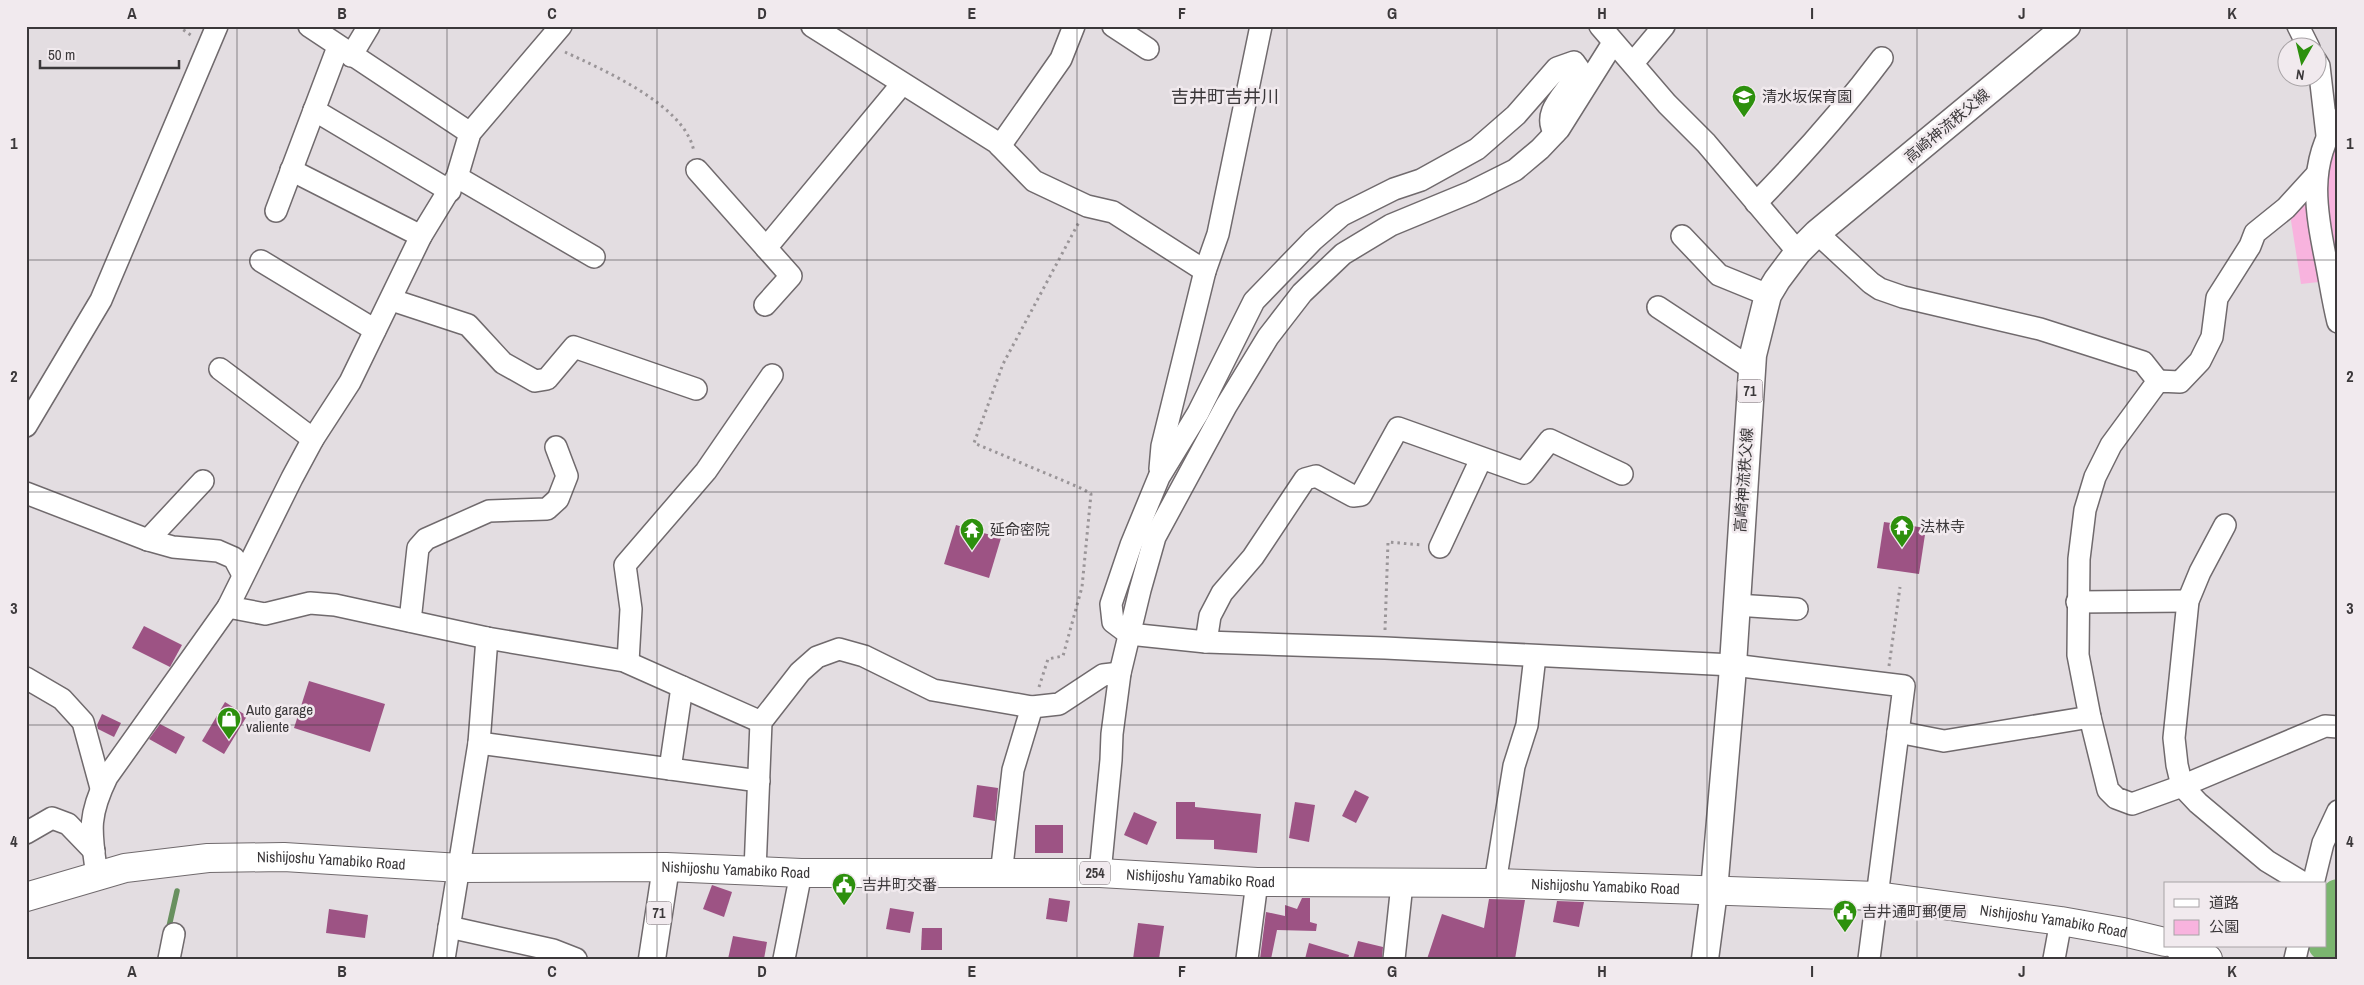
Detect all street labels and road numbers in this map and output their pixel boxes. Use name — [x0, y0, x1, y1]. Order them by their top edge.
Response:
street label: 高崎神流秩父線 — [1900, 84, 1994, 167]
road number: 71 — [1738, 380, 1762, 402]
street label: 高崎神流秩父線 — [1729, 427, 1758, 533]
street label: Nishijoshu Yamabiko Road — [257, 846, 406, 875]
street label: Nishijoshu Yamabiko Road — [661, 856, 810, 883]
road number: 254 — [1080, 861, 1110, 884]
street label: Nishijoshu Yamabiko Road — [1126, 864, 1275, 892]
street label: Nishijoshu Yamabiko Road — [1531, 873, 1680, 899]
street label: Nishijoshu Yamabiko Road — [1979, 899, 2129, 943]
road number: 71 — [646, 901, 672, 924]

